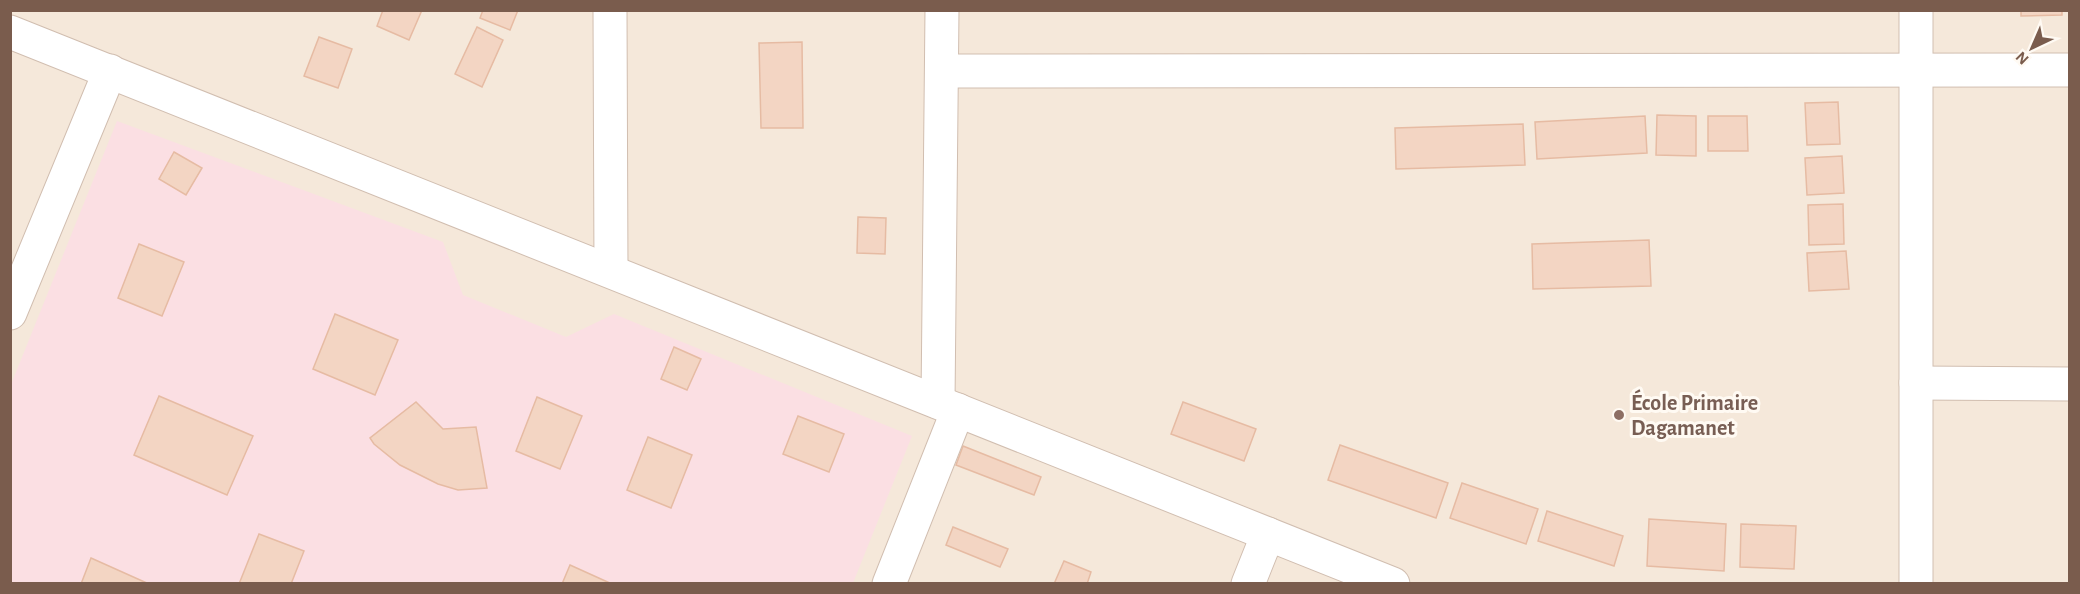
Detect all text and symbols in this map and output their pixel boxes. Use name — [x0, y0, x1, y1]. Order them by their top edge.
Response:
north arrow — [2002, 18, 2062, 78]
text: N — [2013, 48, 2032, 68]
place label: École Primaire Dagamanet — [1631, 389, 1758, 439]
marker: École Primaire Dagamanet — [1612, 408, 1626, 422]

